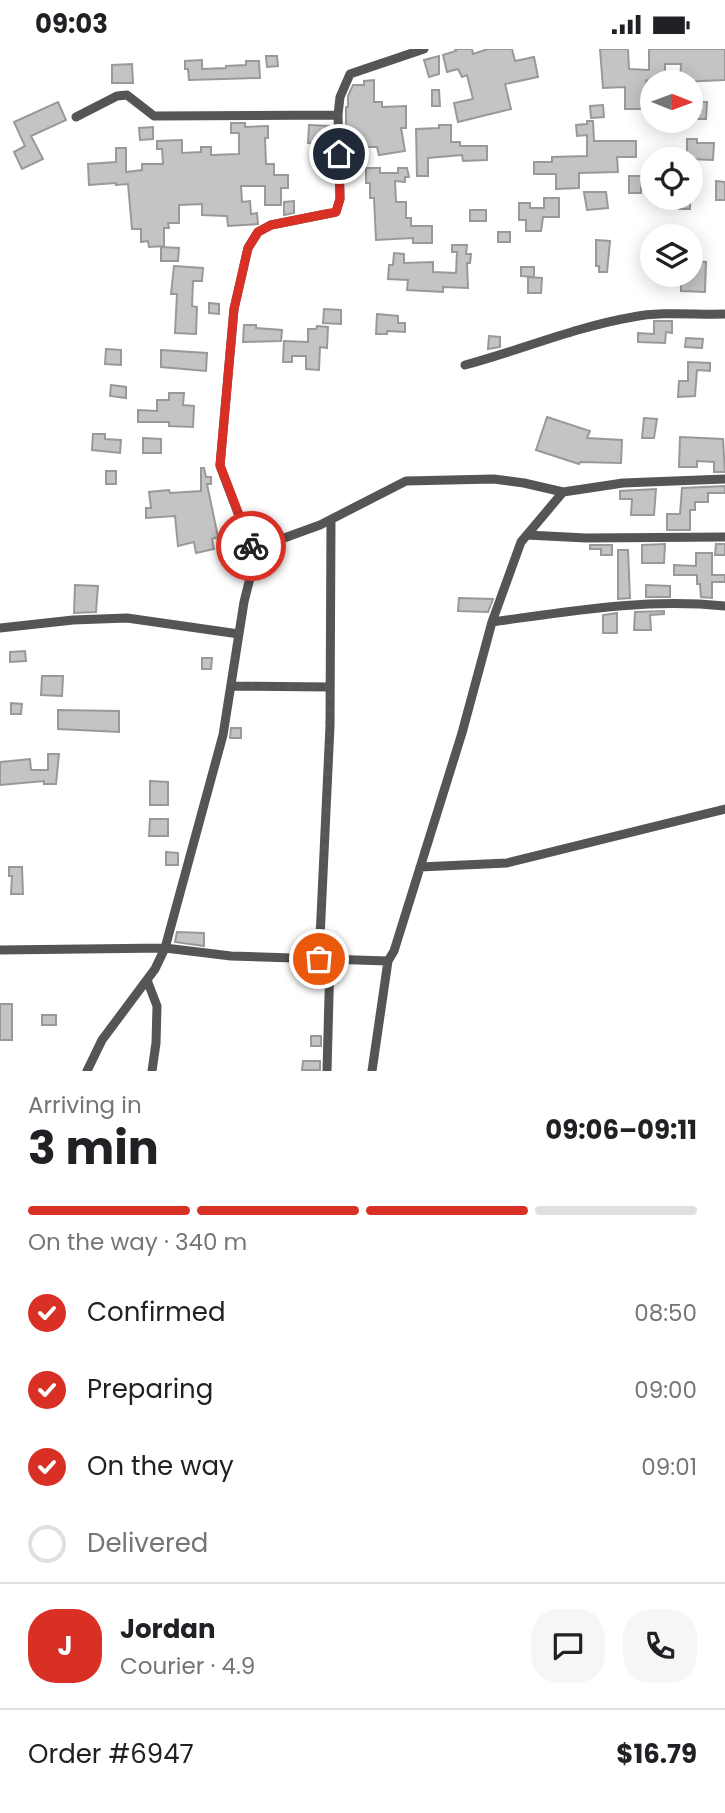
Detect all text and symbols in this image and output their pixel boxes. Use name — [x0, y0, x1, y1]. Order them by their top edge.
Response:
text: 09:03 — [35, 6, 108, 42]
north arrow — [640, 70, 704, 133]
map controls — [640, 70, 703, 287]
pin — [309, 124, 369, 184]
icon: home — [320, 135, 358, 173]
button: locate — [640, 147, 703, 210]
button: layers — [640, 224, 703, 287]
courier — [216, 511, 286, 581]
icon: bike — [232, 527, 270, 565]
pin — [289, 929, 349, 989]
icon: bag — [300, 940, 338, 978]
text: Arriving in — [28, 1089, 142, 1121]
text: 09:06–09:11 — [545, 1112, 697, 1148]
text: 3 min — [28, 1116, 159, 1180]
text: On the way · 340 m — [28, 1226, 247, 1258]
icon: check — [28, 1294, 66, 1332]
text: Confirmed — [87, 1294, 225, 1330]
text: 08:50 — [634, 1297, 697, 1329]
icon: check — [28, 1371, 66, 1409]
text: Preparing — [87, 1371, 213, 1407]
text: 09:00 — [634, 1374, 697, 1406]
icon: check — [28, 1448, 66, 1486]
text: On the way — [87, 1448, 234, 1484]
text: 09:01 — [641, 1451, 697, 1483]
text: Delivered — [87, 1525, 208, 1561]
button: chat — [531, 1609, 605, 1683]
button: phone — [623, 1609, 697, 1683]
text: Jordan — [120, 1611, 216, 1647]
text: J — [57, 1628, 73, 1664]
text: Courier · 4.9 — [120, 1650, 255, 1682]
text: Order #6947 — [28, 1736, 194, 1772]
text: $16.79 — [616, 1736, 697, 1772]

